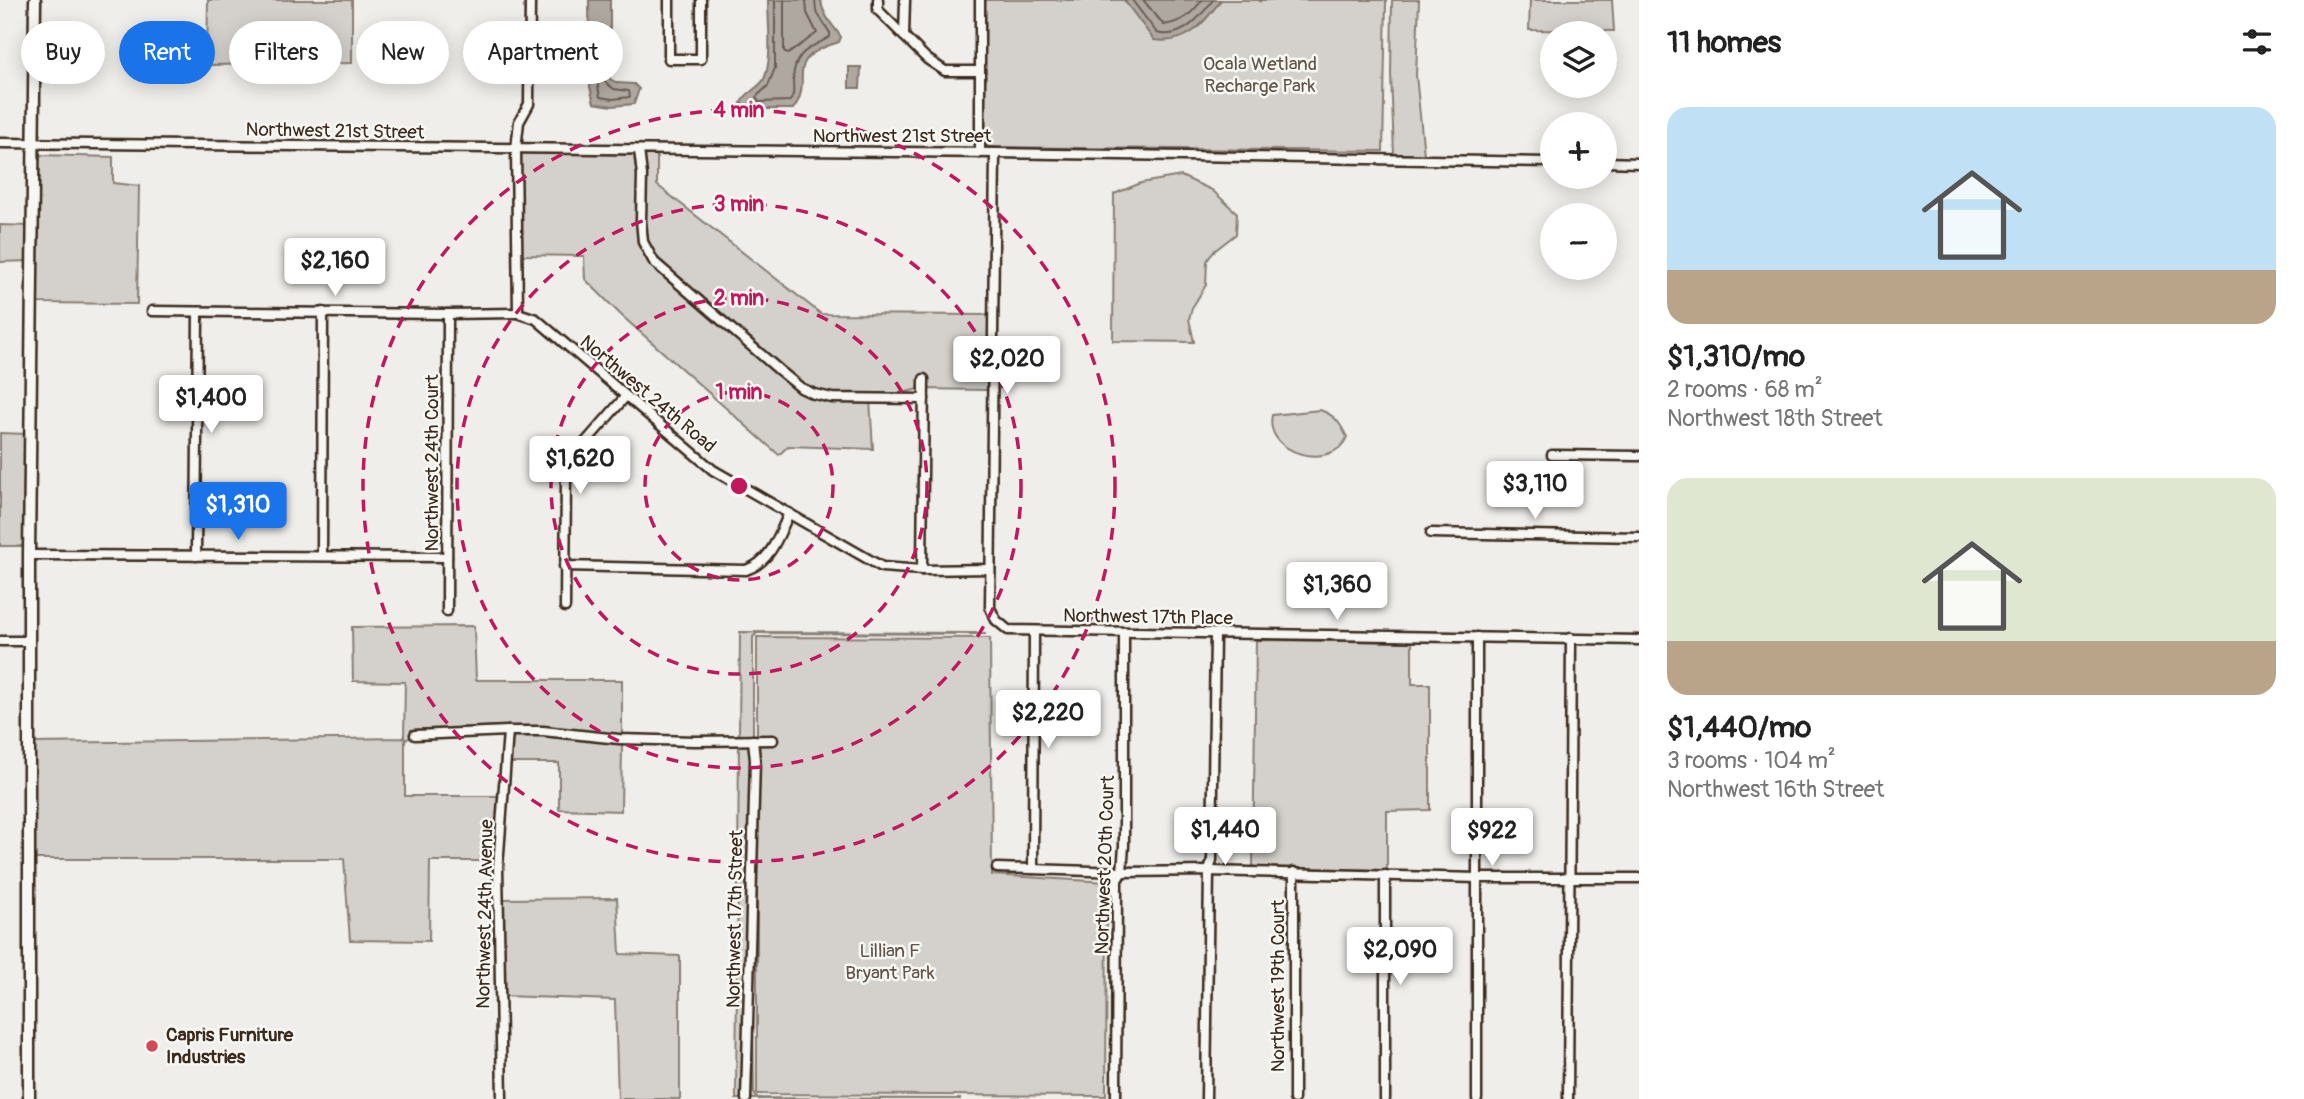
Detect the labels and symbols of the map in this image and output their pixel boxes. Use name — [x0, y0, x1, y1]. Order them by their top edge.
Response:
park label: Ocala Wetland Recharge Park — [1203, 52, 1317, 98]
text: 4 min — [714, 97, 765, 124]
street label: Northwest 21st Street — [245, 117, 425, 145]
street label: Northwest 21st Street — [813, 124, 992, 148]
text: 3 min — [714, 191, 764, 218]
pin: $2,160 — [278, 238, 392, 298]
text: 2 min — [714, 285, 764, 312]
street label: Northwest 24th Road — [575, 330, 721, 458]
pin: $2,020 — [950, 336, 1064, 396]
street label: Northwest 24th Court — [420, 374, 444, 552]
pin: $1,400 — [154, 376, 268, 435]
text: 1 min — [716, 379, 763, 406]
pin: $1,620 — [523, 436, 637, 496]
pin: $3,110 — [1478, 462, 1592, 521]
centre of rings — [727, 474, 751, 498]
pin: $1,310 — [181, 482, 295, 542]
pin: $1,360 — [1280, 562, 1394, 622]
street label: Northwest 17th Place — [1063, 604, 1234, 630]
pin: $2,220 — [991, 690, 1105, 750]
street label: Northwest 20th Court — [1090, 775, 1120, 955]
pin: $1,440 — [1168, 808, 1282, 867]
pin: $922 — [1451, 808, 1533, 868]
street label: Northwest 24th Avenue — [471, 818, 499, 1009]
street label: Northwest 17th Street — [721, 829, 749, 1008]
street label: Northwest 19th Court — [1266, 899, 1290, 1072]
pin: $2,090 — [1343, 928, 1457, 987]
park label: Lillian F Bryant Park — [845, 939, 935, 985]
place label: Capris Furniture Industries — [166, 1023, 294, 1069]
marker: Capris Furniture Industries — [144, 1038, 160, 1054]

